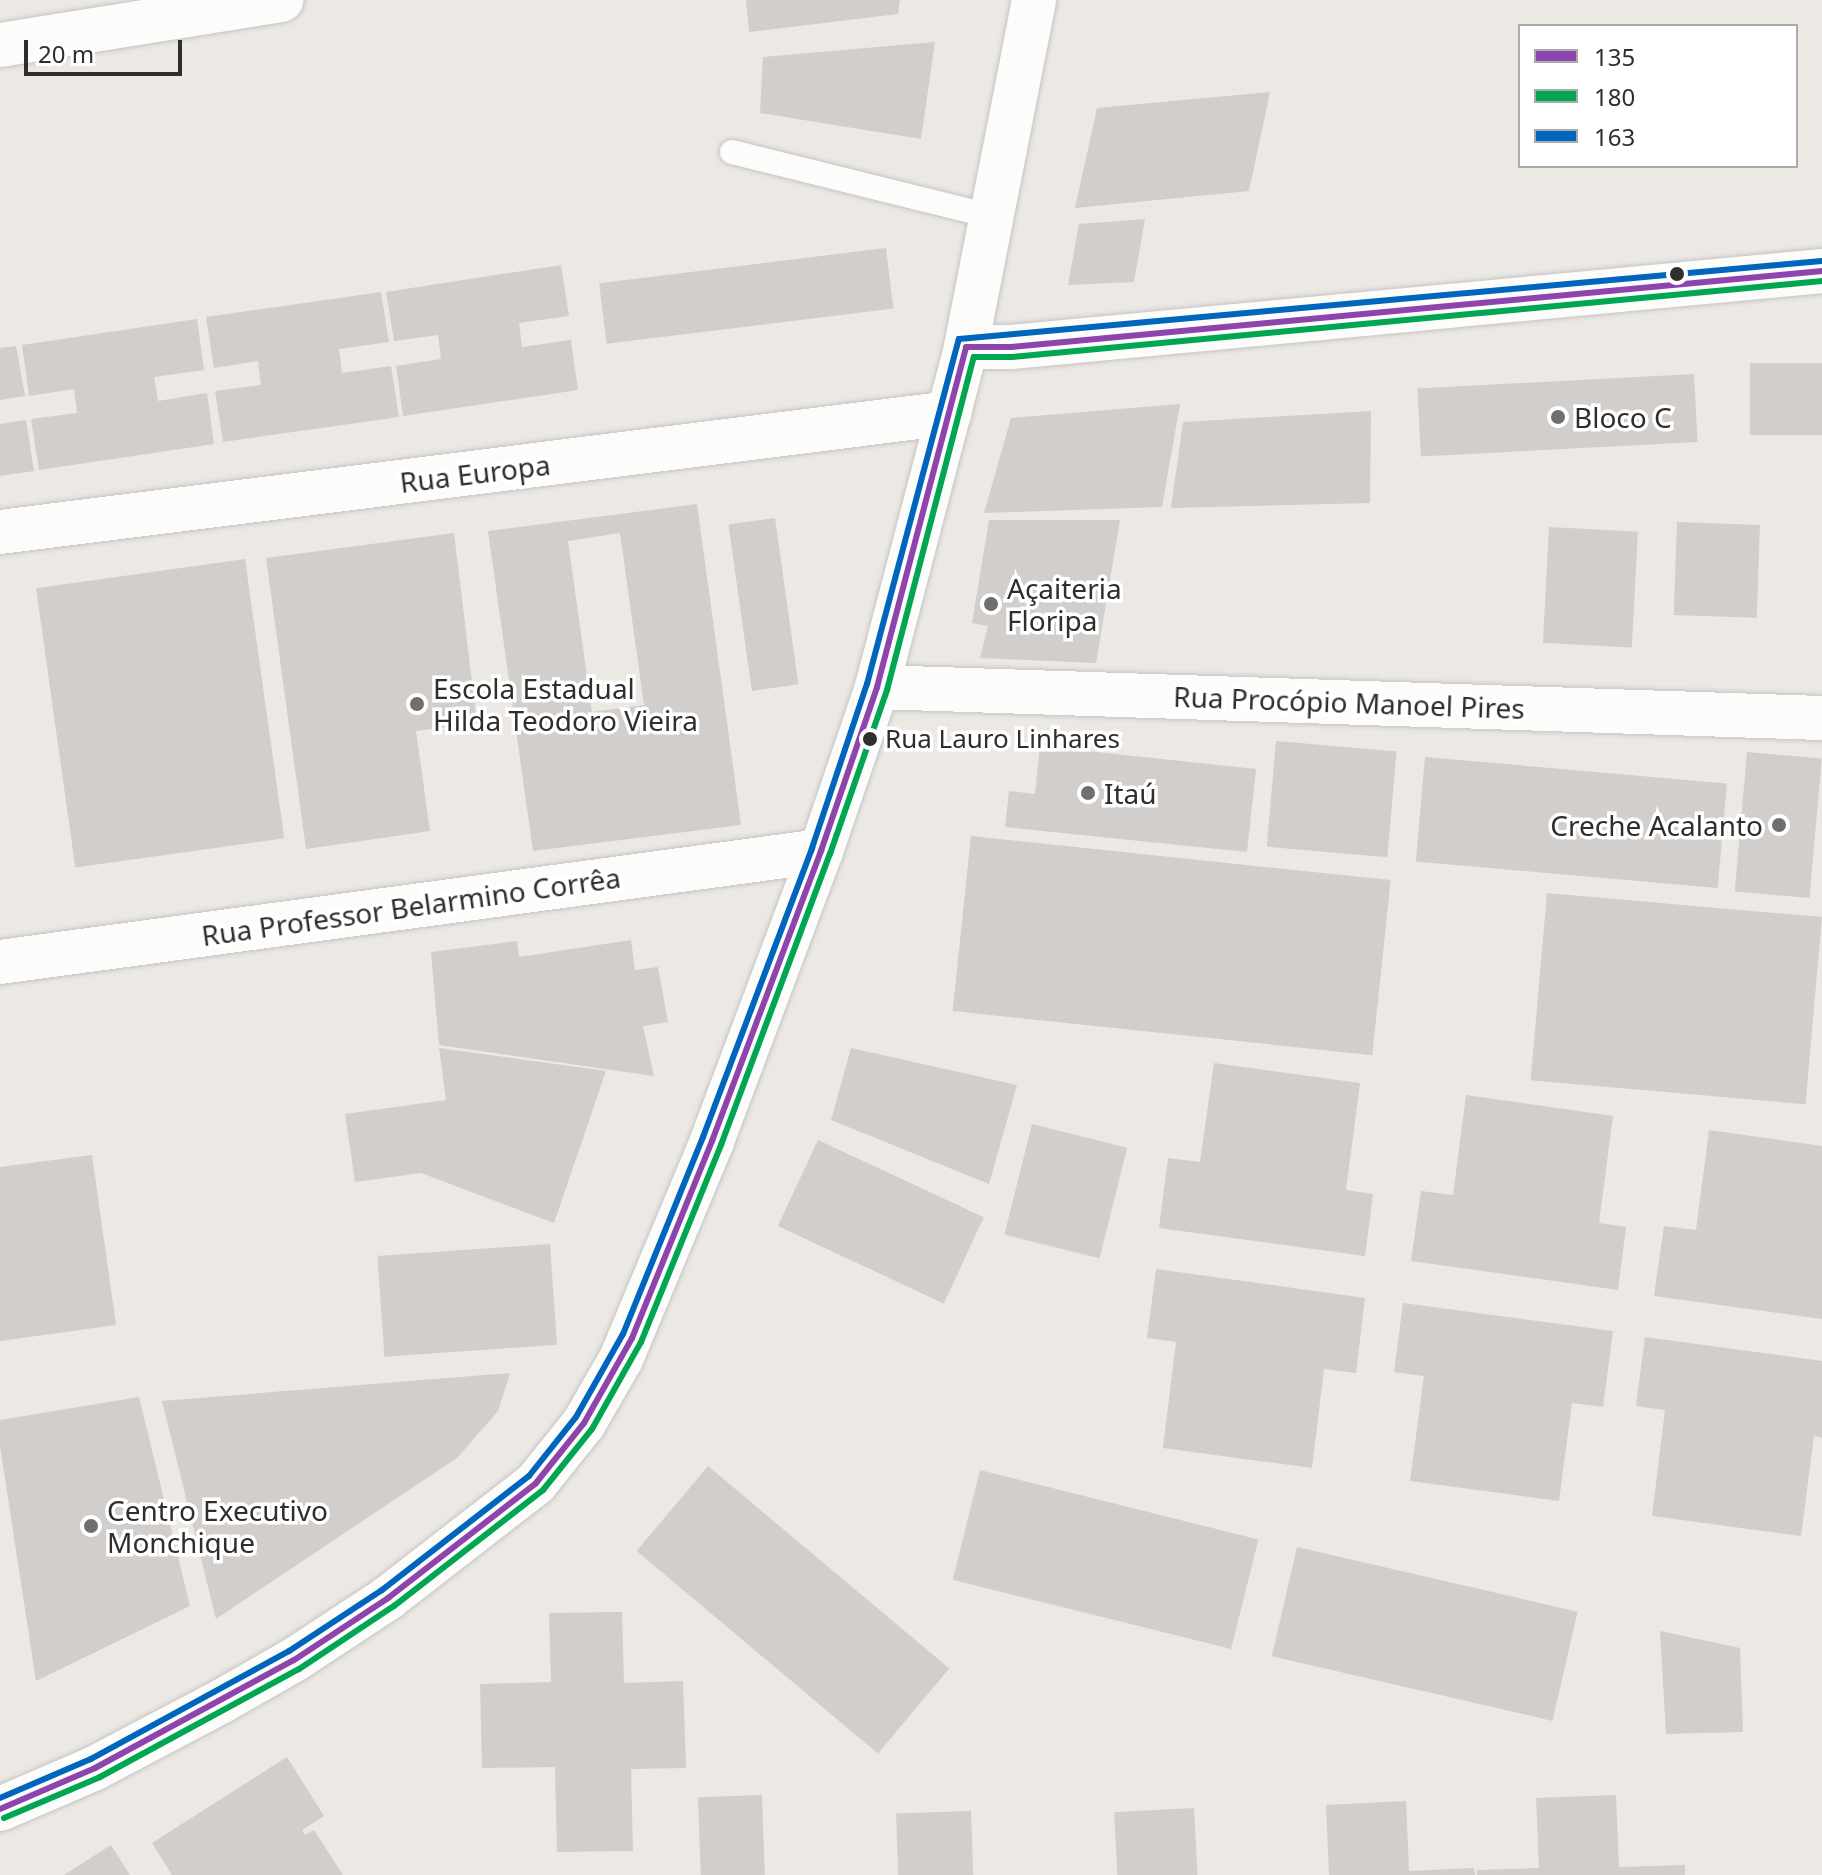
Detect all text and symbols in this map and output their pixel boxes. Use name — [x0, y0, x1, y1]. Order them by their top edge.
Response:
scale bar — [28, 24, 186, 74]
legend — [1518, 24, 1798, 168]
text: 20 m — [38, 37, 94, 70]
text: 135 — [1594, 40, 1635, 73]
text: 180 — [1594, 80, 1635, 113]
text: 163 — [1594, 120, 1635, 153]
unlabelled marker — [1669, 266, 1685, 282]
place label: Bloco C — [1574, 400, 1672, 434]
marker: Bloco C — [1549, 408, 1567, 426]
street label: Rua Europa — [398, 447, 552, 499]
place label: Açaiteria Floripa — [1007, 571, 1122, 637]
marker: Açaiteria Floripa — [982, 595, 1000, 613]
place label: Escola Estadual Hilda Teodoro Vieira — [433, 671, 698, 737]
street label: Rua Procópio Manoel Pires — [1173, 679, 1525, 725]
marker: Escola Estadual Hilda Teodoro Vieira — [408, 695, 426, 713]
place label: Rua Lauro Linhares — [885, 723, 1120, 755]
marker: Rua Lauro Linhares — [862, 731, 878, 747]
place label: Itaú — [1104, 776, 1157, 810]
marker: Itaú — [1079, 784, 1097, 802]
place label: Creche Acalanto — [1550, 808, 1763, 842]
marker: Creche Acalanto — [1770, 816, 1788, 834]
street label: Rua Professor Belarmino Corrêa — [199, 860, 623, 952]
place label: Centro Executivo Monchique — [107, 1493, 328, 1559]
marker: Centro Executivo Monchique — [82, 1517, 100, 1535]

